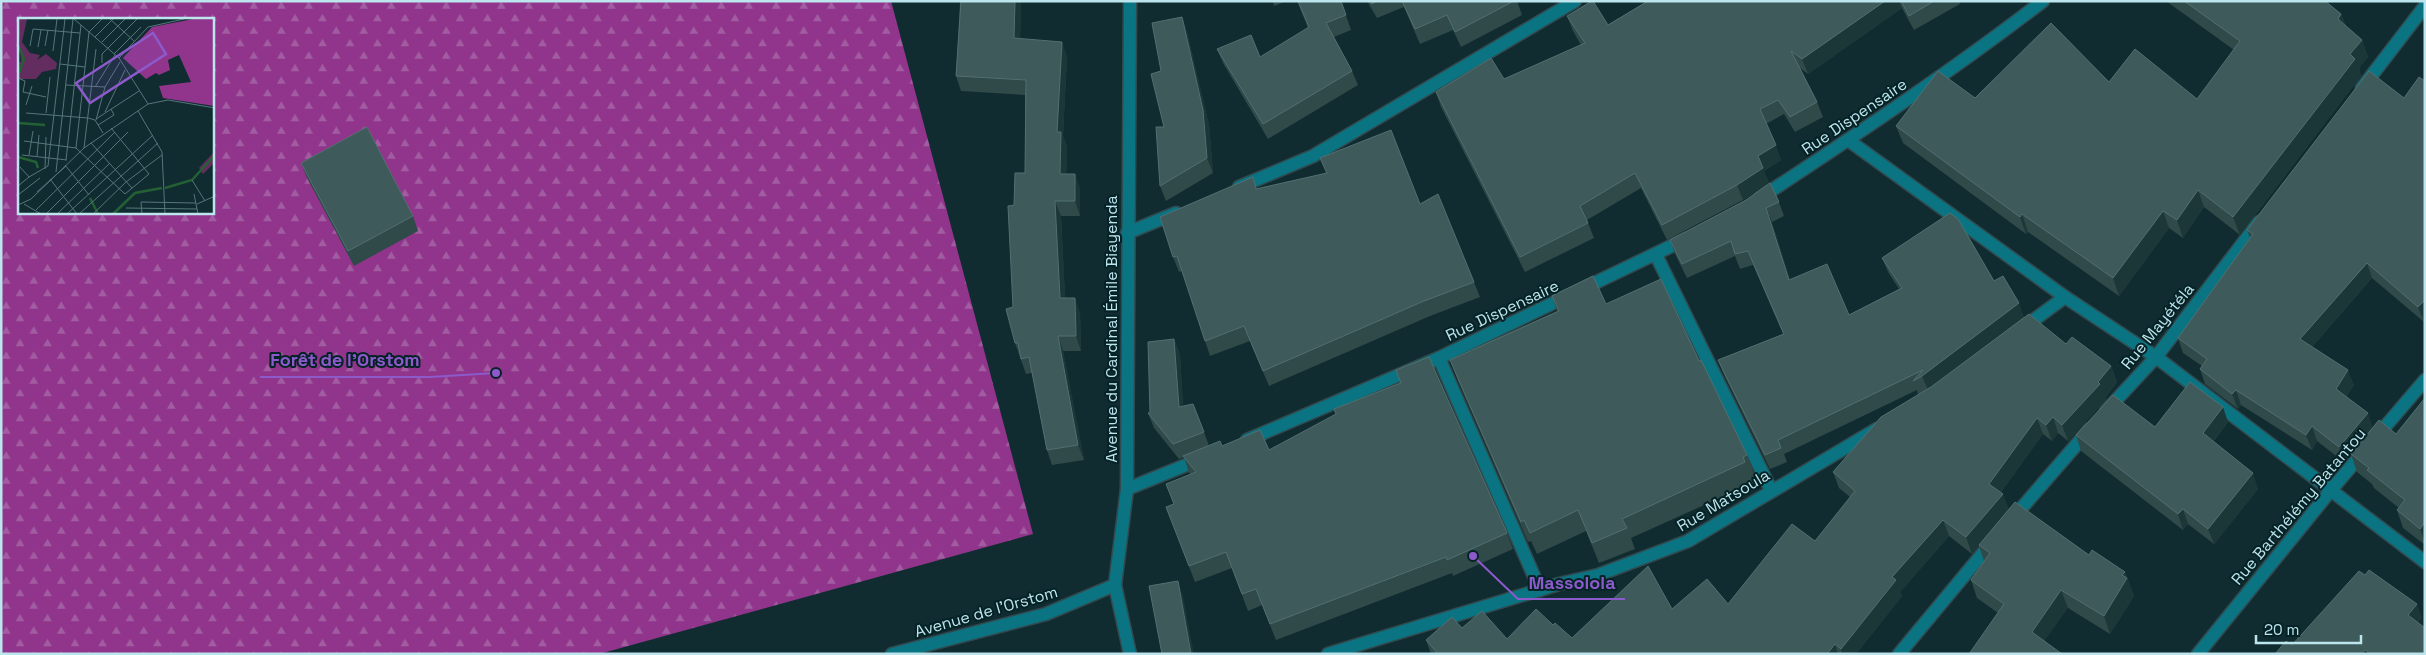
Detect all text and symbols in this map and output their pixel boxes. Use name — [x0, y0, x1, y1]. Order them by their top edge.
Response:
inset map — [18, 18, 214, 214]
street label: Rue Dispensaire — [1798, 73, 1911, 159]
street label: Avenue du Cardinal Émile Biayenda — [1101, 195, 1122, 463]
street label: Rue Dispensaire — [1442, 275, 1562, 346]
street label: Rue Mayétéla — [2116, 279, 2199, 374]
callout: Forêt de l'Orstom — [260, 344, 430, 377]
text: Forêt de l'Orstom — [270, 348, 420, 371]
street label: Rue Barthélémy Batantou — [2226, 423, 2370, 589]
street label: Rue Matsoula — [1673, 464, 1773, 536]
callout: Massolola — [1518, 566, 1625, 599]
text: Massolola — [1528, 571, 1616, 594]
street label: Avenue de l'Orstom — [912, 581, 1060, 642]
scale bar — [2256, 612, 2361, 644]
text: 20 m — [2264, 620, 2299, 639]

